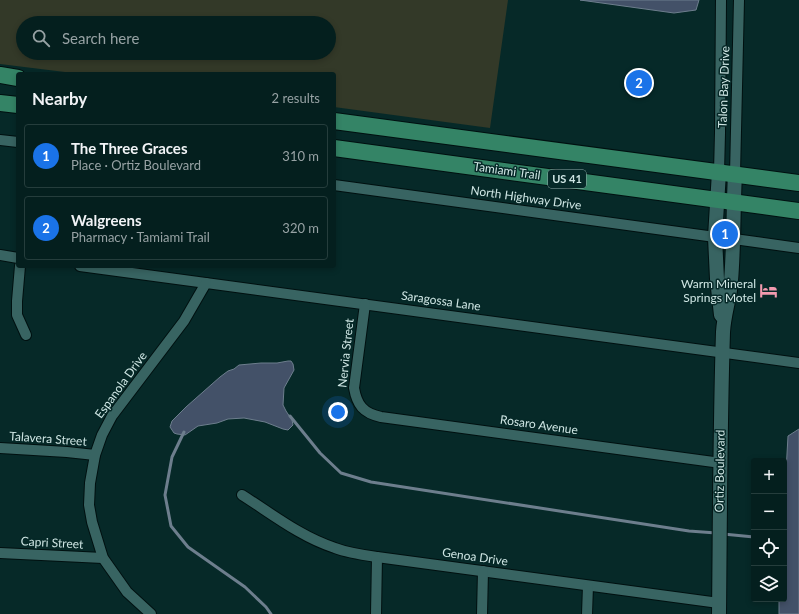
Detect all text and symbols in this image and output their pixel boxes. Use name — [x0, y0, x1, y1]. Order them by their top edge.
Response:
search box — [16, 16, 336, 60]
icon: search — [30, 27, 52, 49]
text: Search here — [62, 29, 139, 47]
street label: Talon Bay Drive — [715, 46, 732, 128]
pin: 2 — [626, 68, 652, 98]
text: Nearby — [32, 88, 87, 109]
text: 2 results — [272, 90, 320, 106]
text: The Three Graces — [71, 139, 187, 157]
text: 1 — [42, 148, 50, 164]
text: 310 m — [282, 148, 319, 164]
text: Place · Ortiz Boulevard — [71, 157, 201, 173]
street label: Tamiami Trail — [473, 158, 542, 183]
road number: US 41 — [548, 170, 586, 188]
street label: North Highway Drive — [470, 182, 582, 213]
text: Walgreens — [71, 211, 142, 229]
pin: 1 — [712, 219, 738, 249]
text: 2 — [42, 220, 50, 236]
text: 320 m — [282, 220, 319, 236]
text: Pharmacy · Tamiami Trail — [71, 229, 210, 245]
place label: Warm Mineral Springs Motel — [681, 276, 756, 305]
hotel icon: Warm Mineral Springs Motel — [759, 281, 779, 301]
street label: Saragossa Lane — [400, 287, 482, 314]
street label: Nervia Street — [334, 317, 357, 388]
street label: Espanola Drive — [91, 348, 150, 421]
your location — [328, 402, 348, 422]
street label: Rosaro Avenue — [499, 412, 579, 437]
street label: Talavera Street — [9, 428, 88, 449]
street label: Ortiz Boulevard — [711, 429, 728, 513]
map controls — [751, 458, 787, 602]
button: + — [751, 458, 787, 494]
button: − — [751, 494, 787, 530]
button: locate — [751, 530, 787, 566]
street label: Capri Street — [20, 533, 84, 552]
street label: Genoa Drive — [441, 544, 509, 569]
button: layers — [751, 566, 787, 602]

